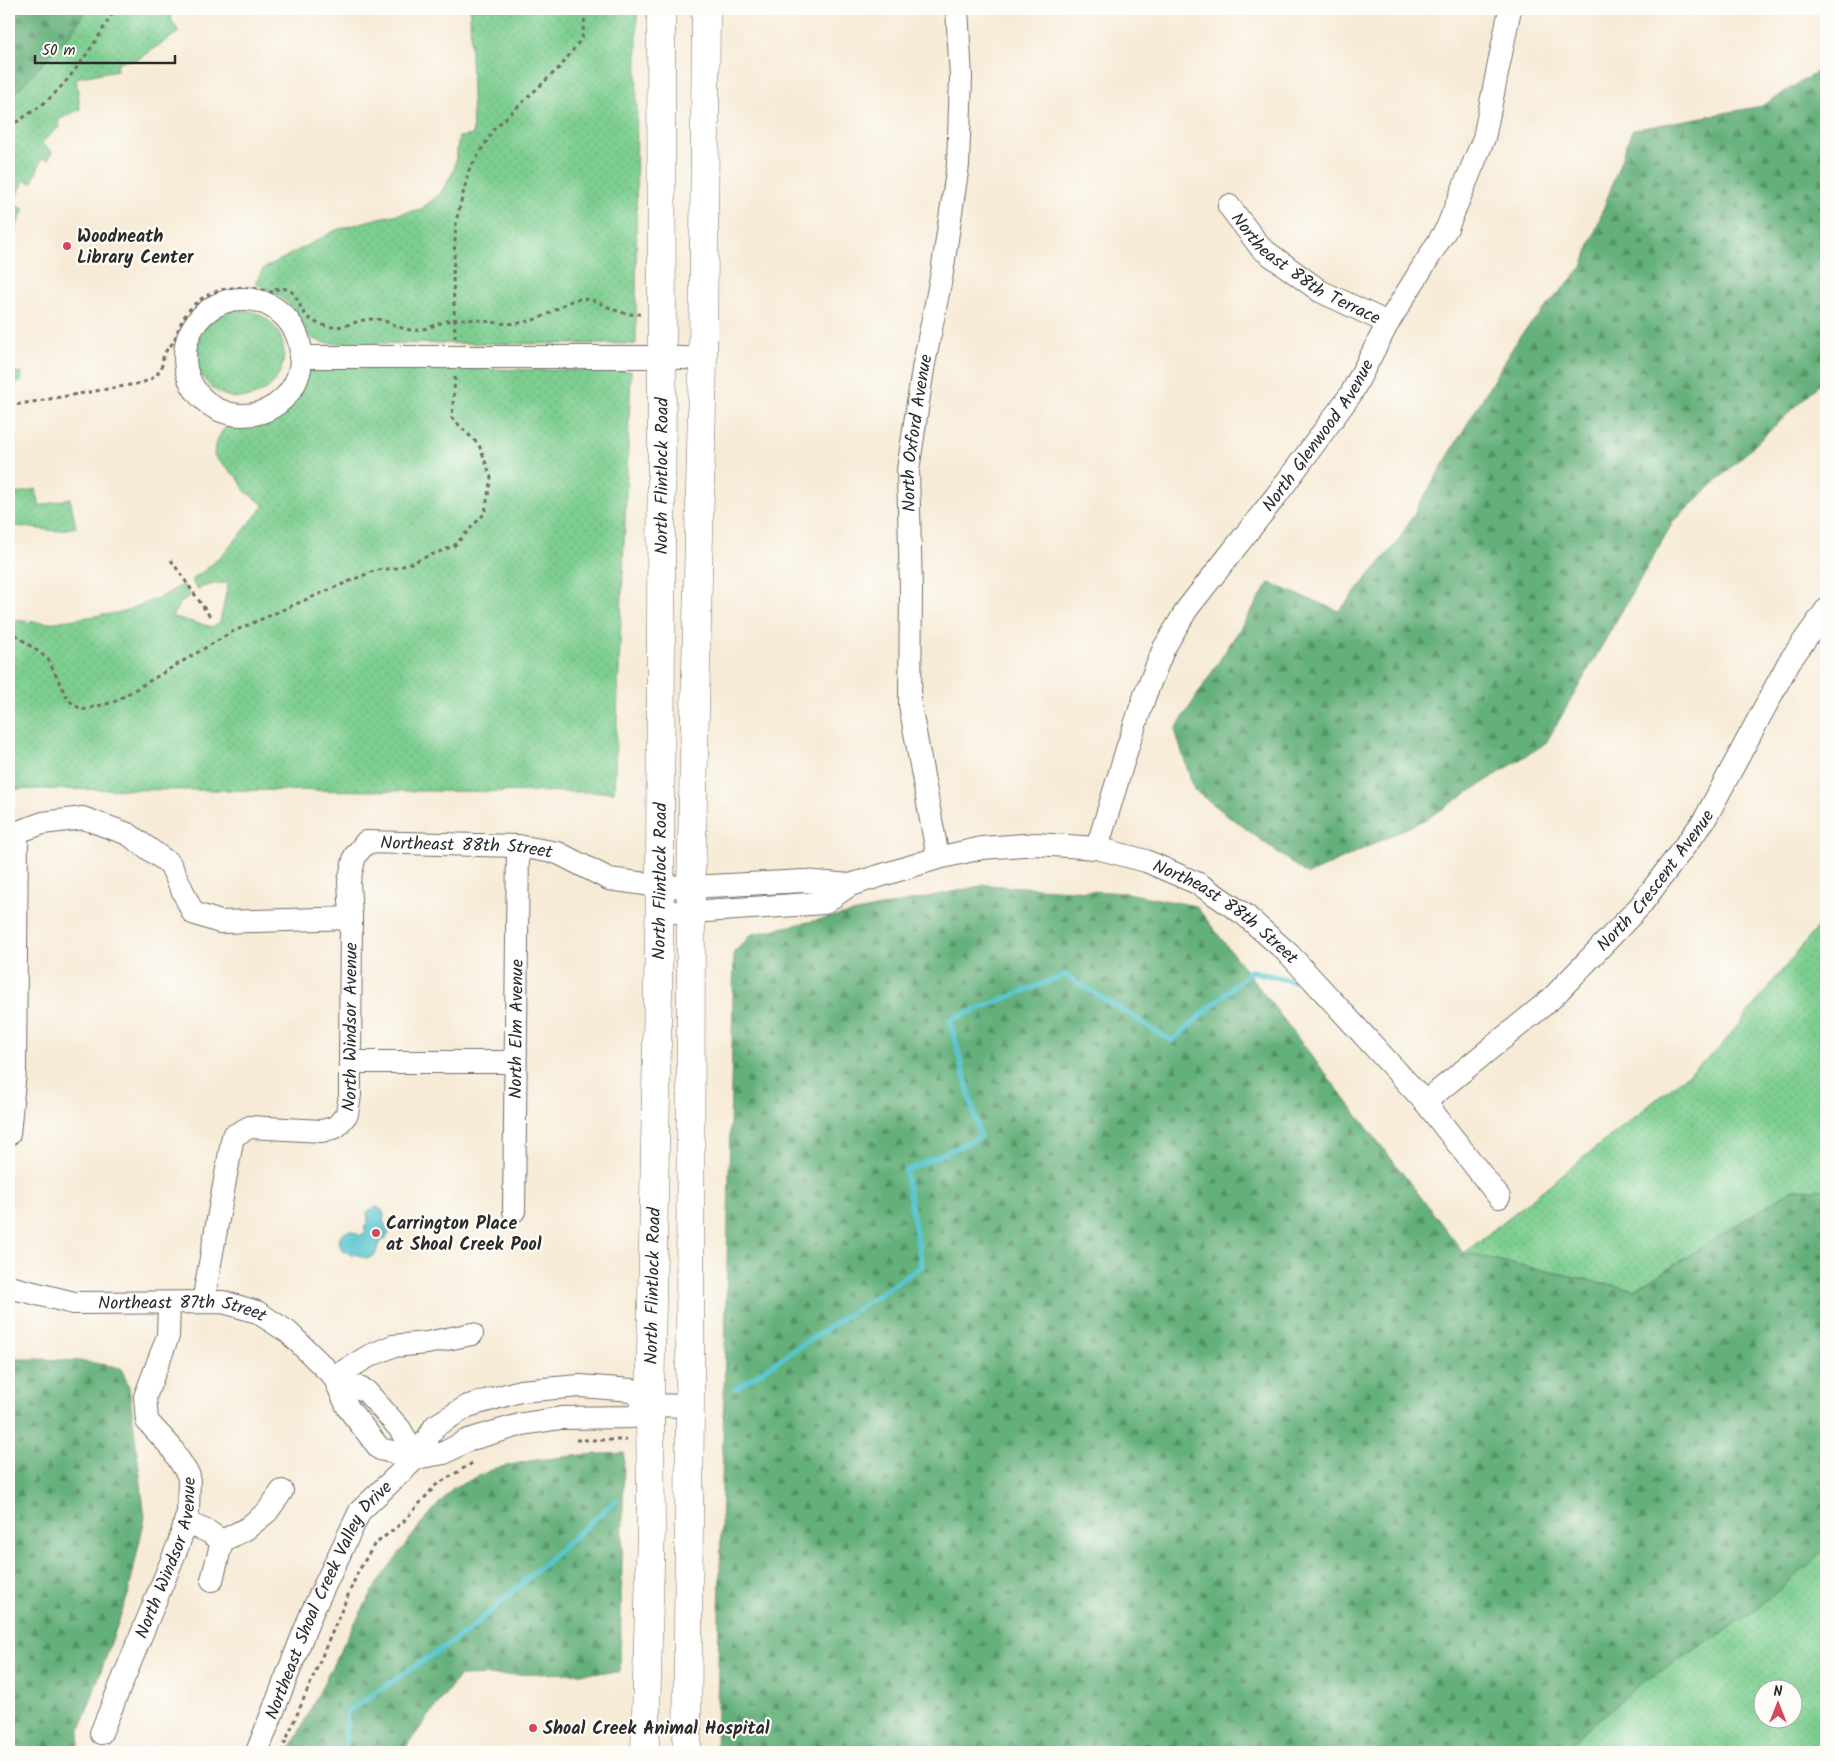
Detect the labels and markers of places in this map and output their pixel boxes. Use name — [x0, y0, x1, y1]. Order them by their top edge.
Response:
place label: Woodneath Library Center — [77, 223, 195, 273]
marker: Woodneath Library Center — [61, 240, 73, 252]
place label: Carrington Place at Shoal Creek Pool — [386, 1210, 542, 1260]
marker: Carrington Place at Shoal Creek Pool — [370, 1227, 382, 1239]
place label: Shoal Creek Animal Hospital — [543, 1715, 770, 1744]
marker: Shoal Creek Animal Hospital — [527, 1722, 539, 1734]

